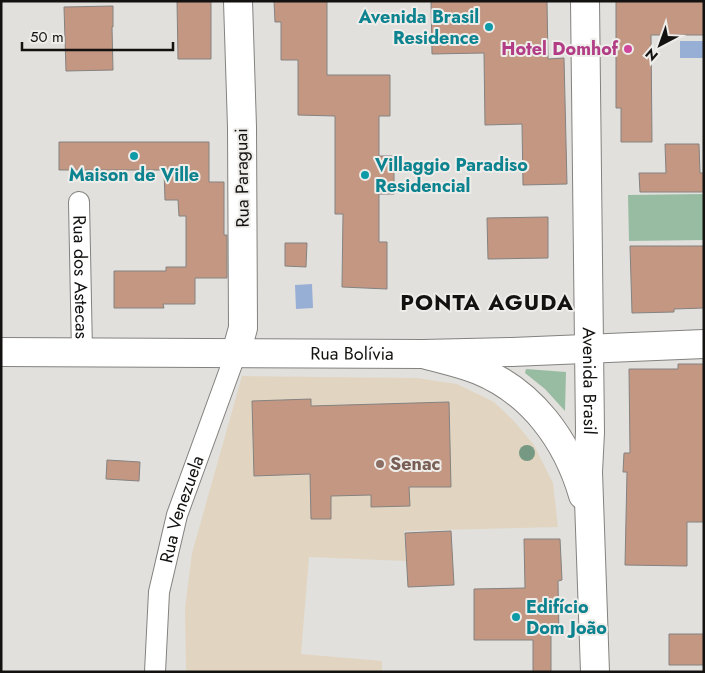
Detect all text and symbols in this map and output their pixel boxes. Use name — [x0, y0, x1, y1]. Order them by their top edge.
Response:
place label: Avenida Brasil Residence — [358, 4, 479, 51]
scale bar — [22, 20, 174, 52]
north arrow — [635, 20, 685, 70]
marker: Avenida Brasil Residence — [483, 21, 495, 33]
text: 50 m — [30, 26, 64, 48]
place label: Hotel Domhof — [501, 36, 619, 62]
marker: Hotel Domhof — [622, 43, 634, 55]
text: N — [641, 44, 662, 66]
street label: Rua Paraguai — [228, 128, 256, 228]
marker: Maison de Ville — [128, 150, 140, 162]
place label: Villaggio Paradiso Residencial — [374, 152, 528, 199]
place label: Maison de Ville — [69, 162, 199, 188]
marker: Villaggio Paradiso Residencial — [359, 169, 371, 181]
street label: Rua dos Astecas — [66, 215, 95, 339]
district label: PONTA AGUDA — [400, 286, 574, 318]
street label: Avenida Brasil — [576, 327, 603, 435]
street label: Rua Bolívia — [310, 340, 394, 367]
place label: Senac — [390, 451, 441, 477]
street label: Rua Venezuela — [153, 452, 211, 566]
marker: Senac — [374, 458, 386, 470]
place label: Edifício Dom João — [526, 594, 607, 641]
marker: Edifício Dom João — [510, 611, 522, 623]

